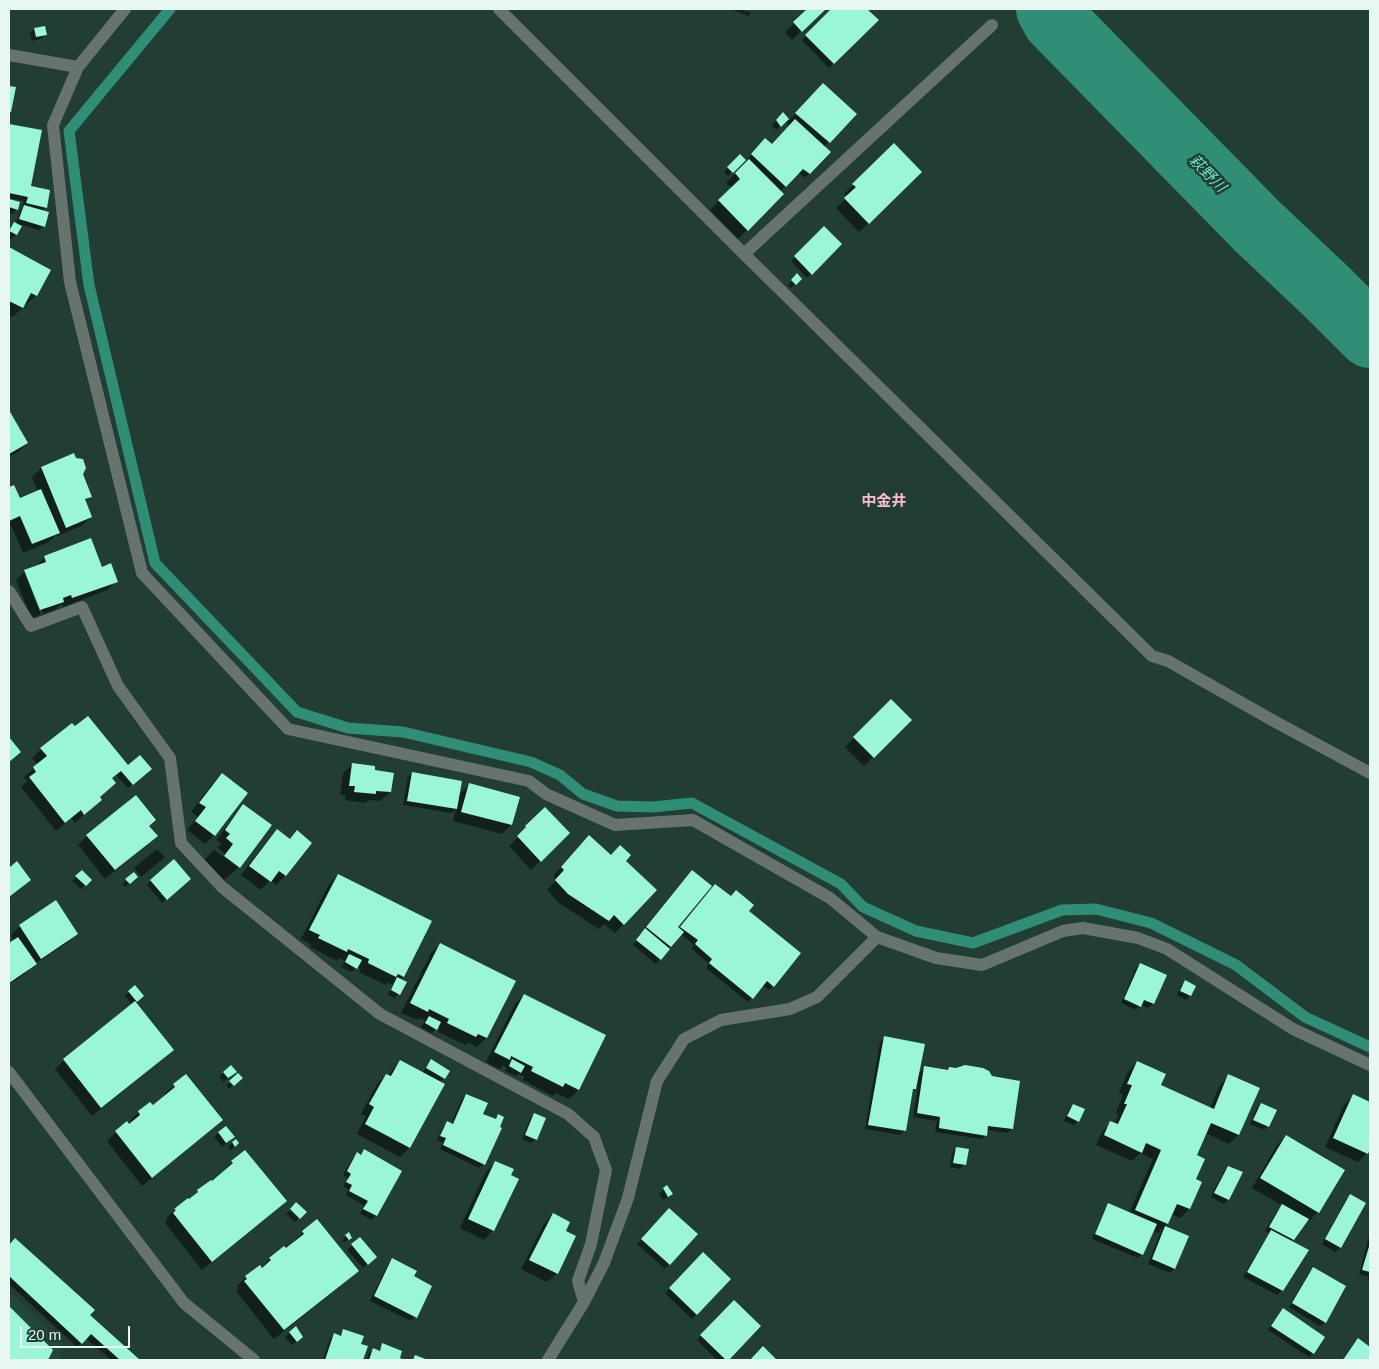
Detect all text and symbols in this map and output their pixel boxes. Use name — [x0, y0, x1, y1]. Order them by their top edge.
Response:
water label: 萩野川 — [1185, 152, 1229, 196]
district label: 中金井 — [862, 493, 906, 511]
scale bar — [22, 1316, 132, 1348]
text: 20 m — [28, 1326, 61, 1343]

